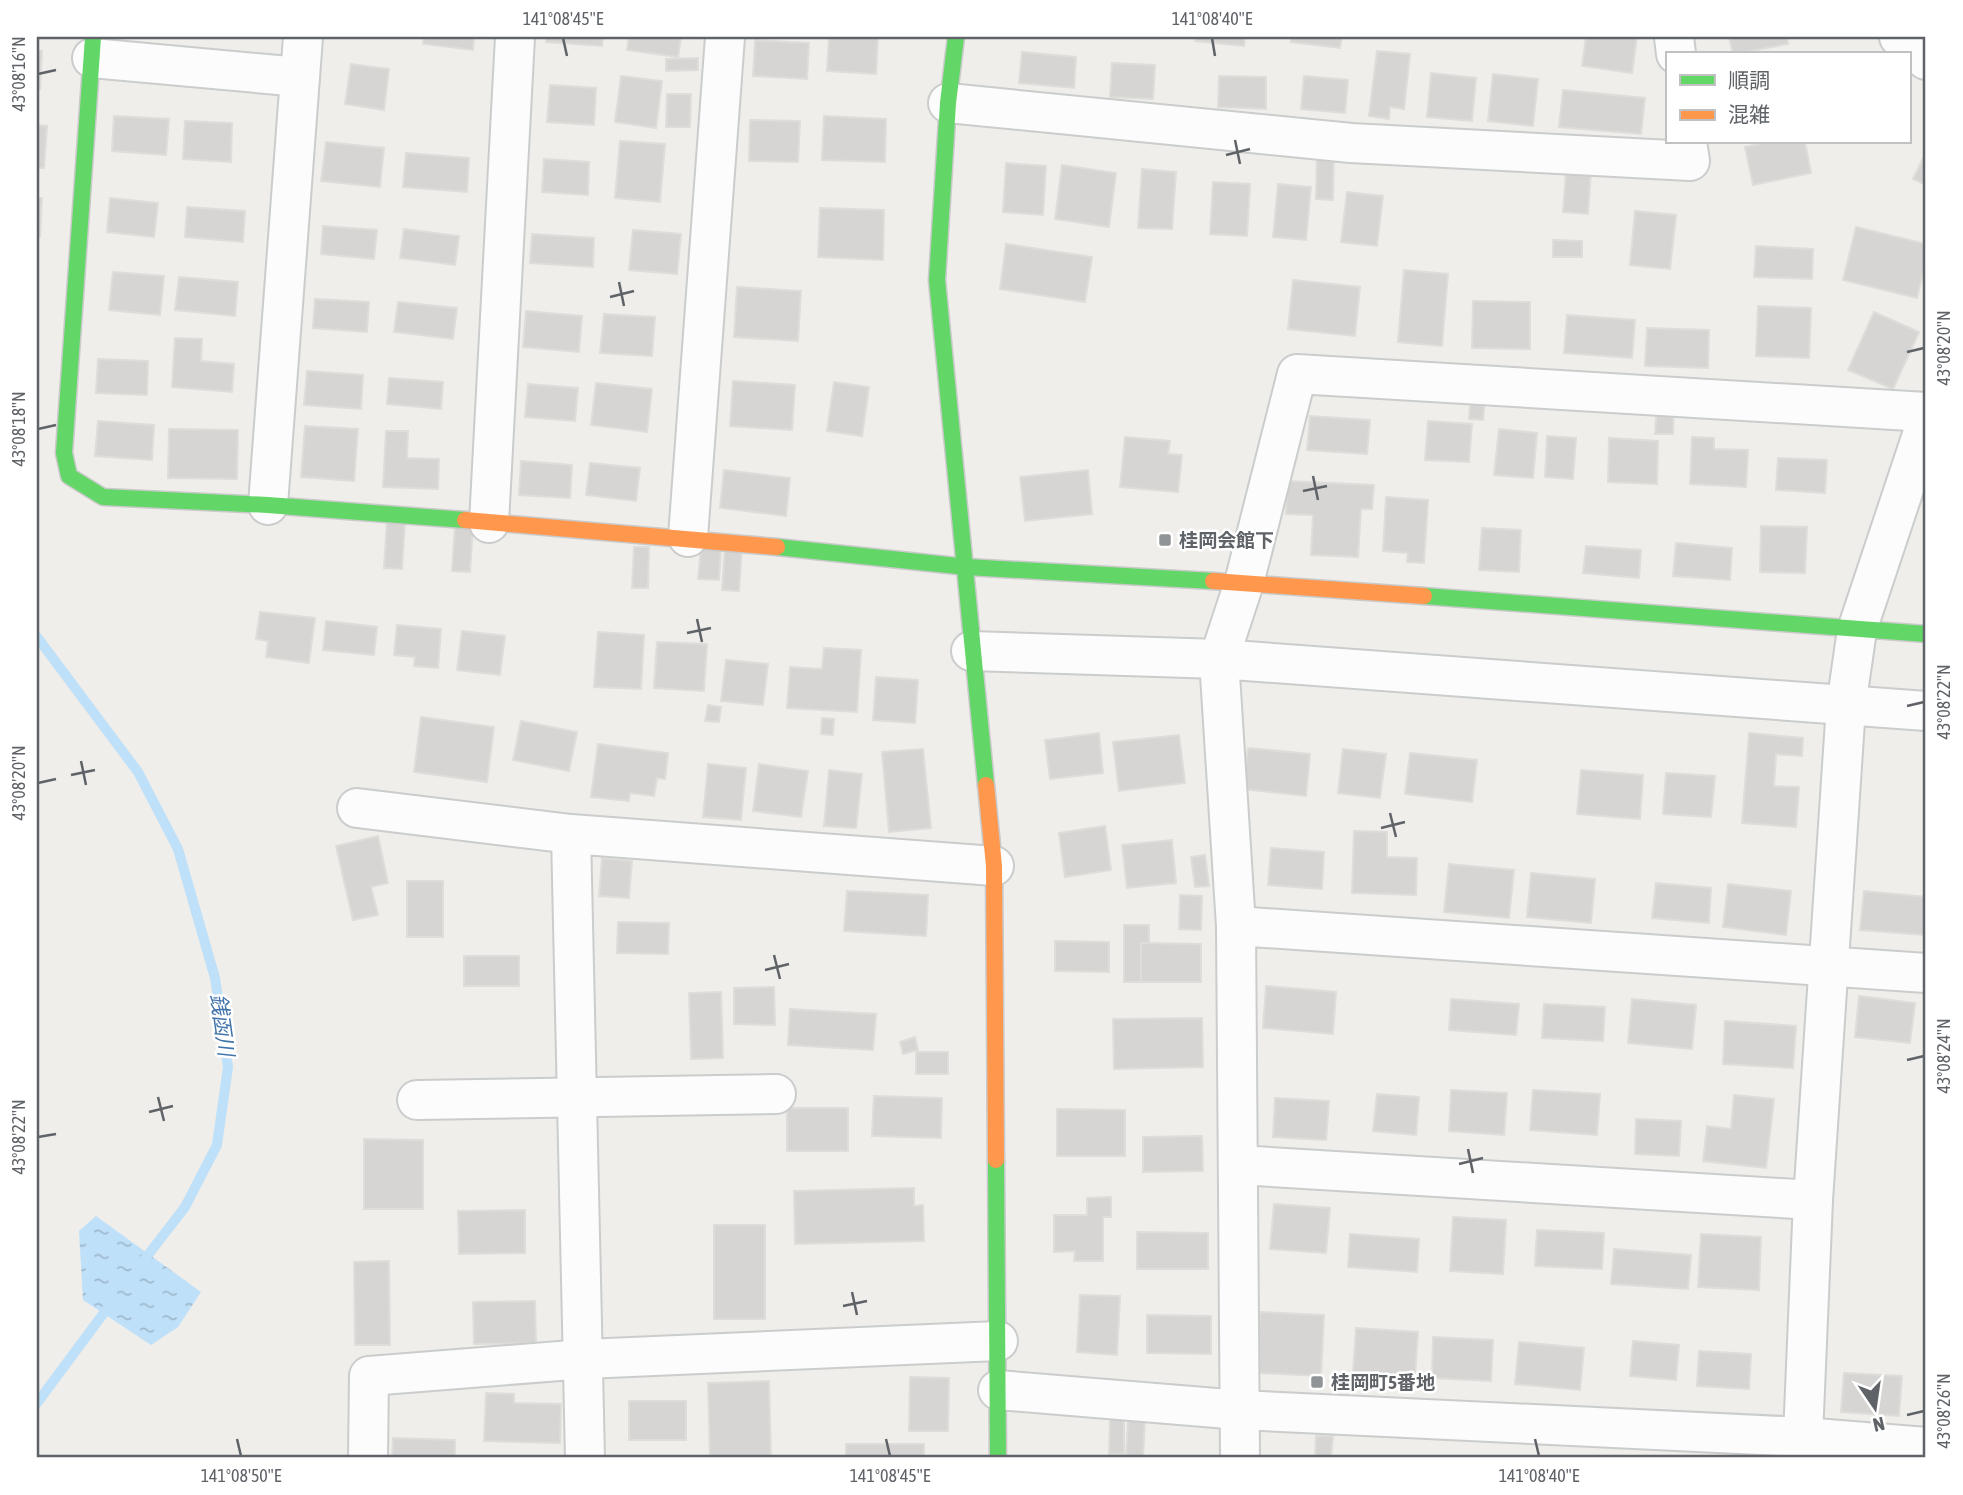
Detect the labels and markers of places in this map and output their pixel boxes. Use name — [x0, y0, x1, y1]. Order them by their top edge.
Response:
place label: 桂岡会館下 — [1179, 529, 1274, 551]
marker: 桂岡会館下 — [1157, 532, 1173, 548]
place label: 桂岡町5番地 — [1331, 1371, 1435, 1393]
marker: 桂岡町5番地 — [1309, 1374, 1325, 1390]

